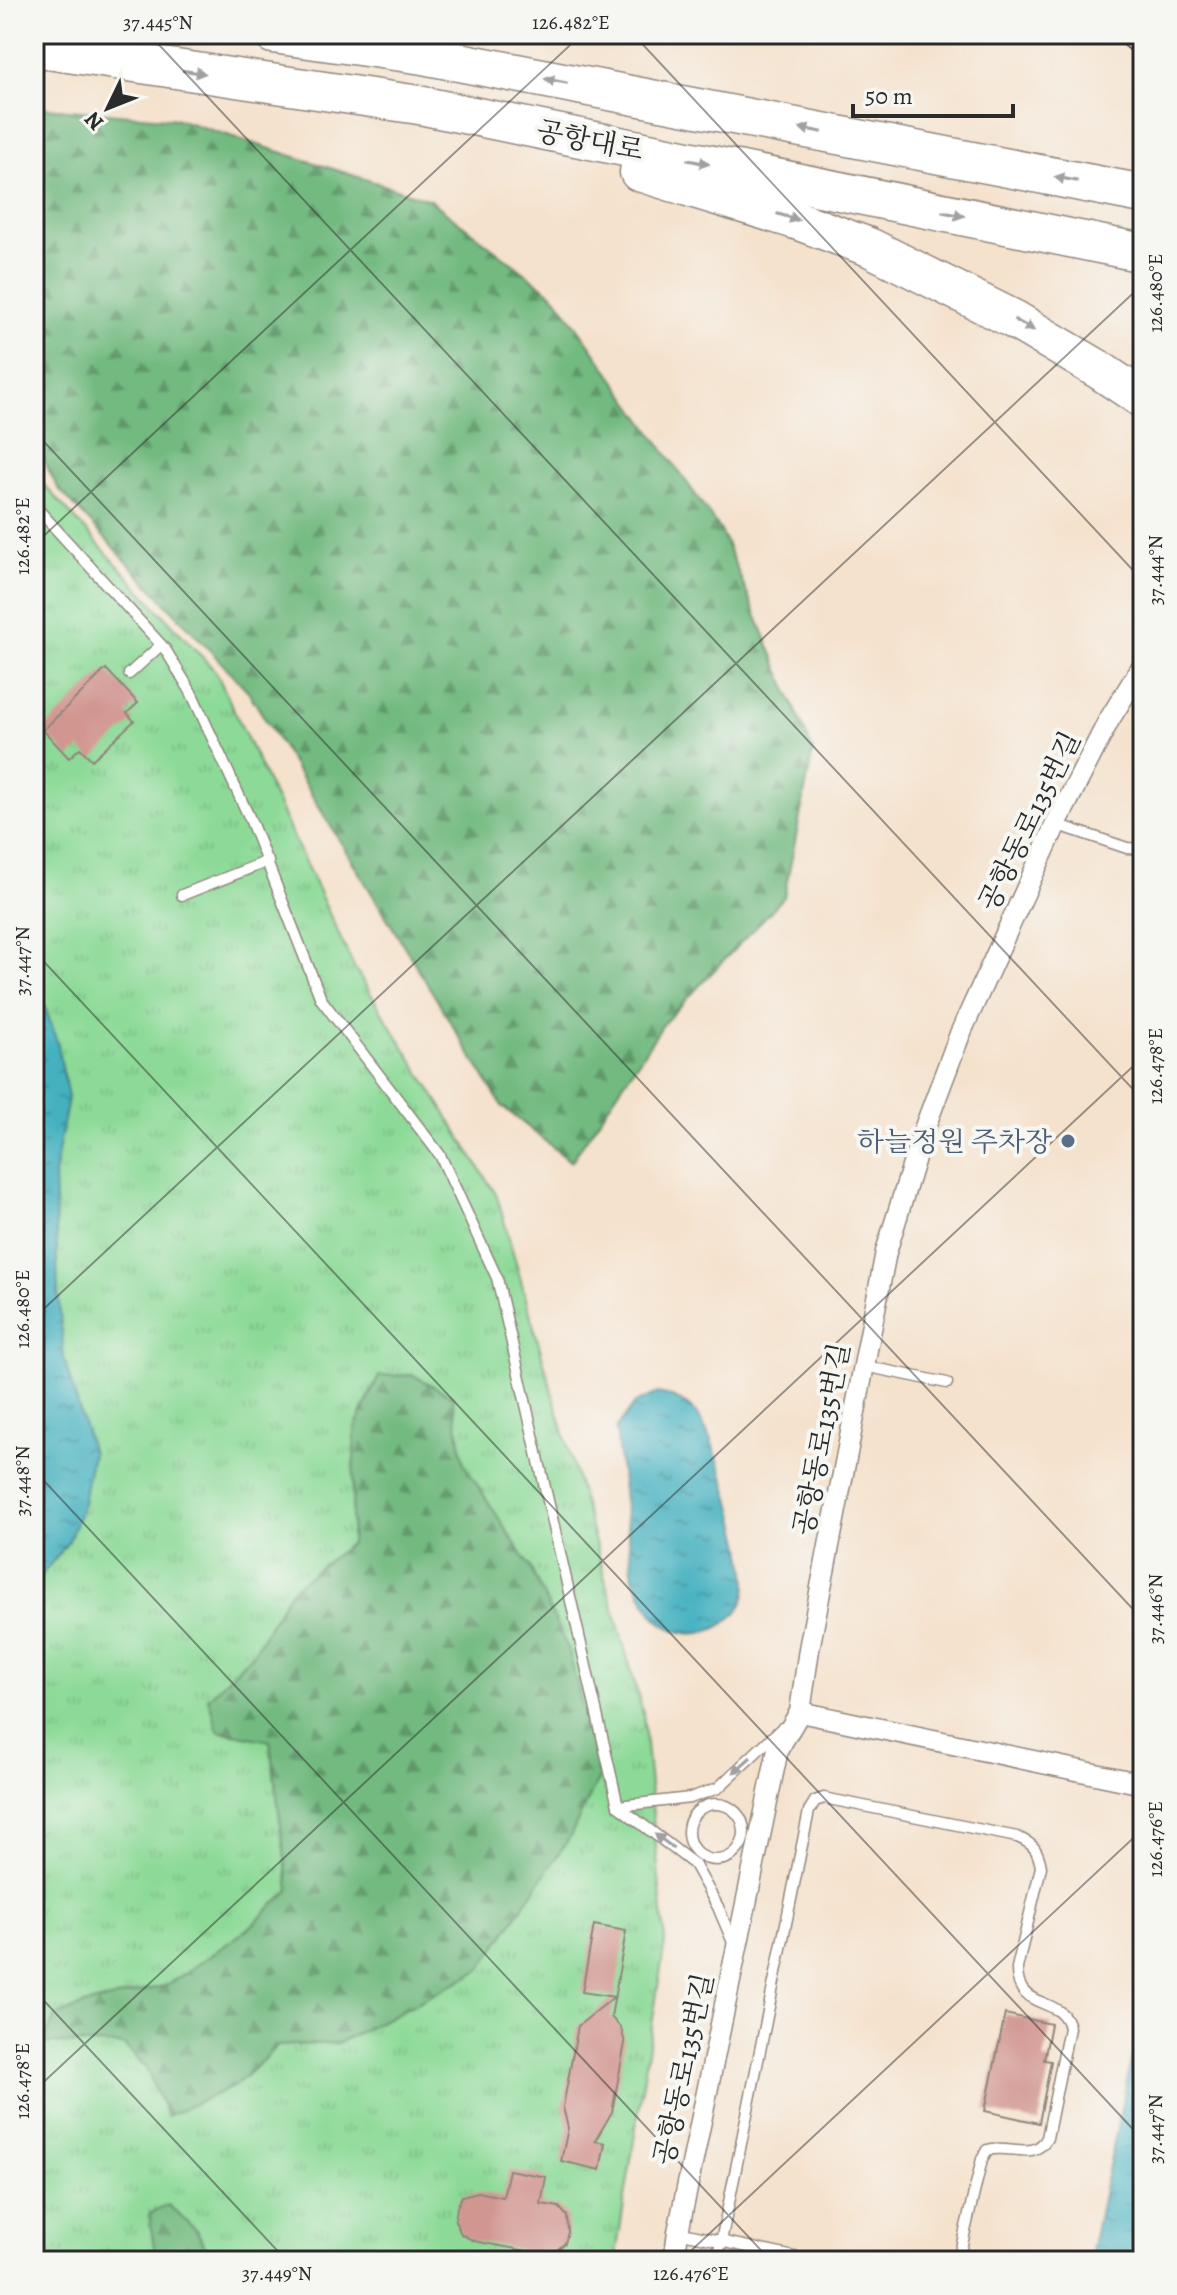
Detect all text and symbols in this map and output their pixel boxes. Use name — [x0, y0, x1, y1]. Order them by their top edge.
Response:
text: 37.445°N — [123, 9, 193, 36]
text: 126.482°E — [532, 9, 610, 36]
one-way arrow — [182, 66, 207, 79]
north arrow — [68, 68, 148, 148]
scale bar — [853, 68, 1013, 118]
one-way arrow — [543, 74, 568, 87]
text: 50 m — [865, 80, 913, 112]
text: N — [78, 105, 111, 137]
street label: 공항대로 — [533, 112, 647, 170]
one-way arrow — [798, 123, 823, 136]
one-way arrow — [686, 156, 711, 169]
one-way arrow — [1054, 172, 1079, 185]
one-way arrow — [941, 208, 966, 221]
one-way arrow — [776, 212, 800, 224]
text: 126.480°E — [1142, 254, 1169, 332]
one-way arrow — [1013, 318, 1035, 332]
text: 126.482°E — [9, 497, 36, 575]
text: 37.444°N — [1142, 535, 1169, 605]
street label: 공항동로135번길 — [970, 725, 1090, 918]
text: 37.447°N — [9, 926, 36, 996]
text: 126.478°E — [1142, 1028, 1169, 1104]
place label: 하늘정원 주차장 — [857, 1123, 1052, 1161]
marker: 하늘정원 주차장 — [1059, 1132, 1077, 1150]
text: 126.480°E — [9, 1270, 36, 1348]
street label: 공항동로135번길 — [785, 1340, 859, 1539]
text: 37.448°N — [9, 1445, 36, 1517]
text: 37.446°N — [1142, 1574, 1169, 1644]
one-way arrow — [733, 1755, 752, 1773]
text: 126.476°E — [1142, 1801, 1169, 1877]
one-way arrow — [654, 1834, 674, 1850]
street label: 공항동로135번길 — [645, 1970, 723, 2169]
text: 126.478°E — [9, 2043, 36, 2119]
text: 37.447°N — [1142, 2094, 1169, 2164]
text: 37.449°N — [242, 2260, 312, 2287]
text: 126.476°E — [653, 2260, 729, 2287]

